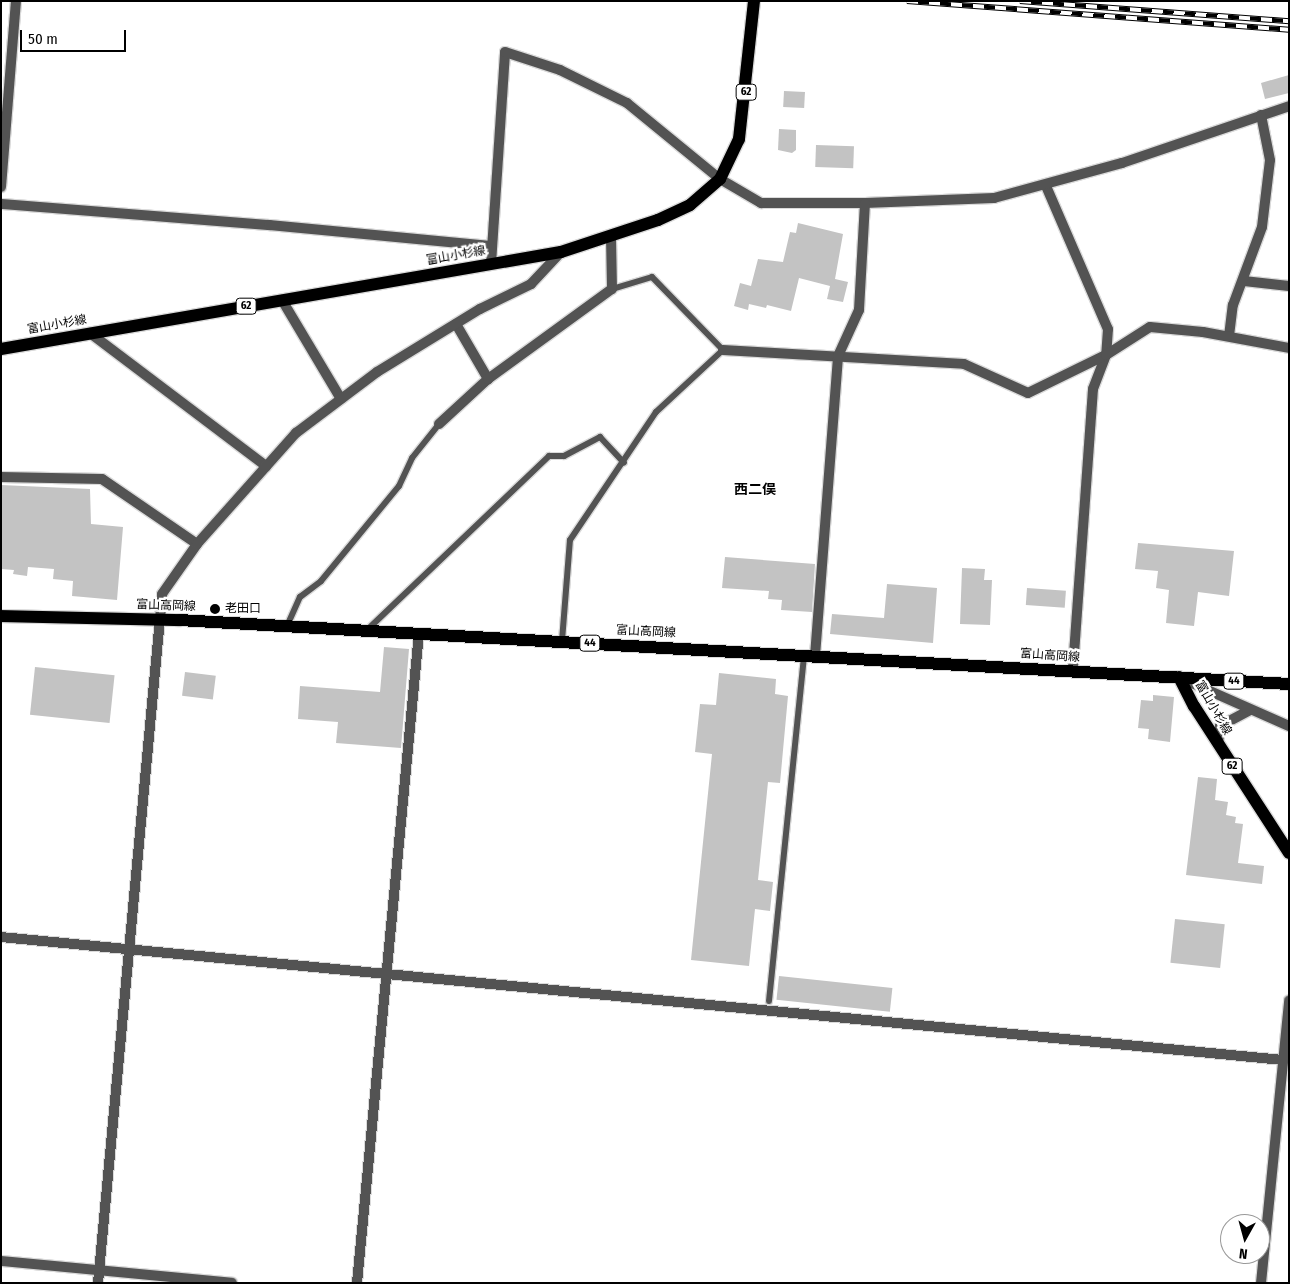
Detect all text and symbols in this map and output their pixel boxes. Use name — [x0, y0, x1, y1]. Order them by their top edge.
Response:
scale bar — [22, 20, 129, 52]
text: 50 m — [28, 30, 58, 48]
road number: 62 — [735, 84, 757, 100]
street label: 富山小杉線 — [425, 244, 487, 268]
road number: 62 — [235, 298, 257, 314]
street label: 富山小杉線 — [26, 313, 88, 337]
district label: 西二俣 — [734, 482, 776, 498]
street label: 富山高岡線 — [136, 598, 196, 614]
place label: 老田口 — [225, 602, 261, 616]
marker: 老田口 — [209, 603, 221, 615]
street label: 富山高岡線 — [616, 623, 676, 641]
road number: 44 — [579, 634, 601, 651]
street label: 富山高岡線 — [1020, 647, 1080, 665]
road number: 44 — [1223, 672, 1245, 689]
street label: 富山小杉線 — [1192, 678, 1234, 738]
road number: 62 — [1221, 758, 1243, 774]
north arrow — [1220, 1214, 1270, 1264]
text: N — [1238, 1244, 1248, 1262]

